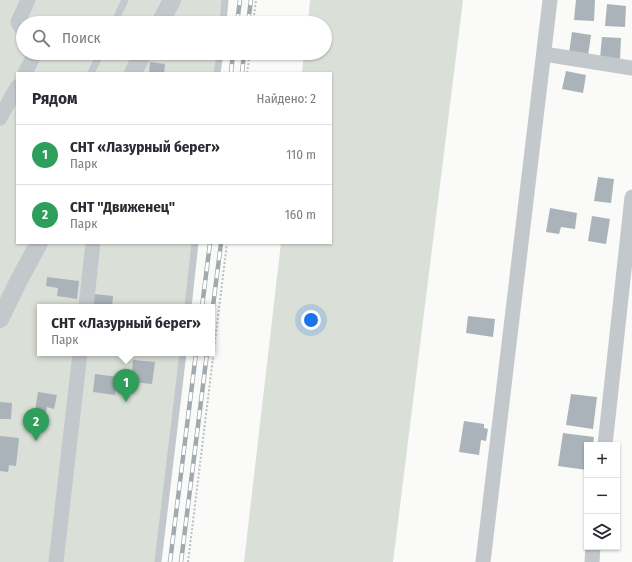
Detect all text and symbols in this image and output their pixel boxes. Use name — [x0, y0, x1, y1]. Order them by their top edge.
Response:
search box — [16, 16, 332, 60]
icon: search — [30, 27, 52, 49]
text: Поиск — [62, 29, 100, 47]
text: Рядом — [32, 88, 77, 109]
text: Найдено: 2 — [257, 91, 316, 106]
text: СНТ «Лазурный берег» — [70, 138, 220, 156]
text: 1 — [42, 147, 48, 162]
text: 110 m — [286, 147, 316, 162]
text: Парк — [70, 156, 97, 171]
text: СНТ "Движенец" — [70, 198, 175, 216]
text: 2 — [42, 207, 48, 222]
text: 160 m — [285, 207, 316, 222]
text: Парк — [70, 216, 97, 231]
popup — [37, 304, 215, 356]
your location — [301, 310, 321, 330]
text: СНТ «Лазурный берег» — [51, 314, 201, 332]
text: Парк — [51, 332, 78, 347]
pin: 1 — [113, 369, 139, 402]
pin: 2 — [23, 408, 49, 441]
map controls — [584, 442, 620, 550]
button: + — [584, 442, 620, 478]
button: − — [584, 478, 620, 514]
button: layers — [584, 514, 620, 550]

